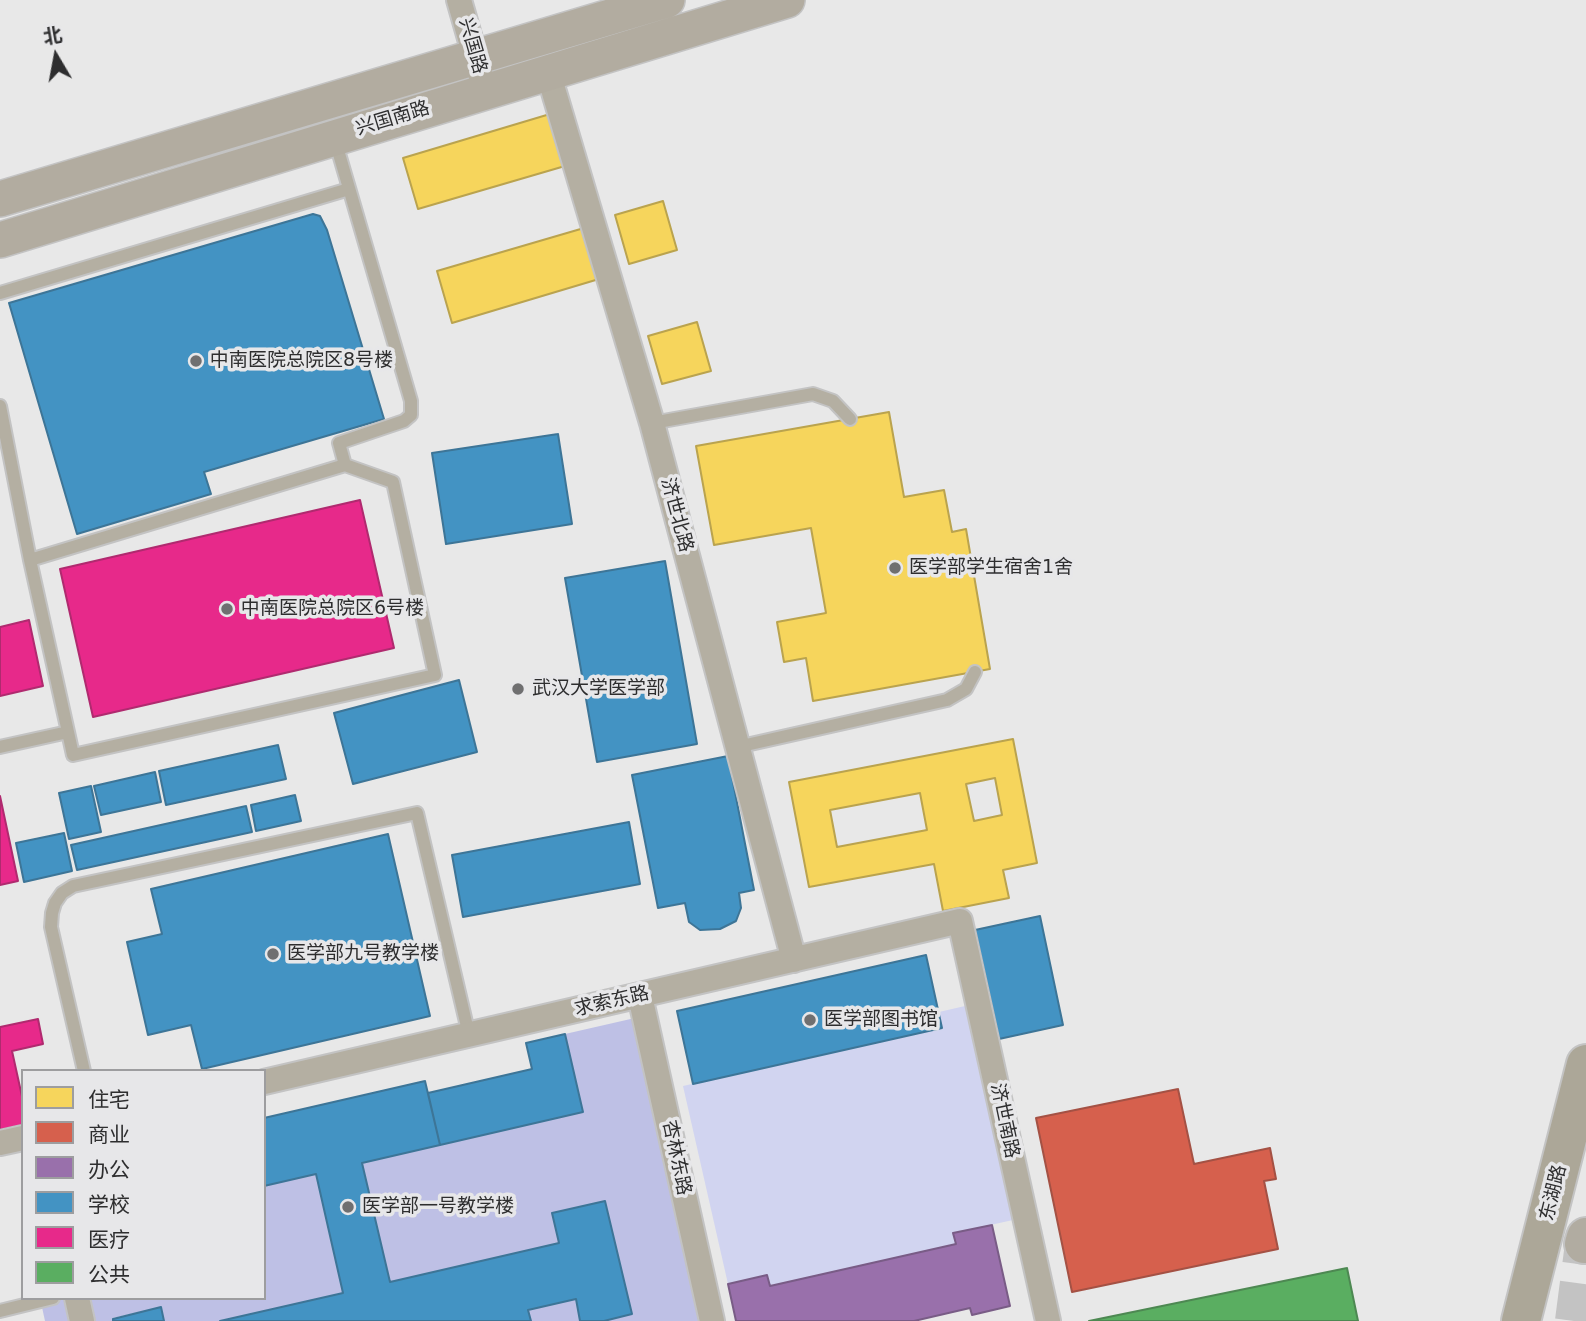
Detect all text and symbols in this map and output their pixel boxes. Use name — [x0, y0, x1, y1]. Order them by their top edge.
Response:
street label: 兴国路 — [453, 15, 491, 77]
north arrow — [21, 21, 91, 91]
text: 北 — [41, 23, 64, 48]
street label: 兴国南路 — [353, 97, 433, 141]
place label: 中南医院总院区8号楼 — [210, 350, 393, 372]
marker: 中南医院总院区8号楼 — [188, 353, 204, 369]
street label: 济世北路 — [655, 475, 697, 555]
place label: 医学部学生宿舍1舍 — [909, 557, 1073, 579]
marker: 医学部学生宿舍1舍 — [887, 560, 903, 576]
place label: 中南医院总院区6号楼 — [241, 598, 424, 620]
marker: 中南医院总院区6号楼 — [219, 601, 235, 617]
place label: 武汉大学医学部 — [532, 678, 665, 700]
marker: 武汉大学医学部 — [510, 681, 526, 697]
place label: 医学部九号教学楼 — [287, 943, 439, 965]
marker: 医学部九号教学楼 — [265, 946, 281, 962]
street label: 求索东路 — [572, 982, 652, 1022]
place label: 医学部图书馆 — [824, 1009, 938, 1031]
marker: 医学部图书馆 — [802, 1012, 818, 1028]
legend — [21, 1069, 266, 1300]
street label: 济世南路 — [985, 1081, 1023, 1161]
text: 住宅 — [88, 1088, 130, 1112]
street label: 杏林东路 — [657, 1118, 695, 1198]
text: 商业 — [88, 1123, 130, 1147]
text: 办公 — [88, 1158, 130, 1182]
street label: 东湖路 — [1536, 1163, 1572, 1223]
text: 学校 — [88, 1193, 130, 1217]
place label: 医学部一号教学楼 — [362, 1196, 514, 1218]
marker: 医学部一号教学楼 — [340, 1199, 356, 1215]
text: 医疗 — [88, 1228, 130, 1252]
text: 公共 — [88, 1263, 130, 1287]

